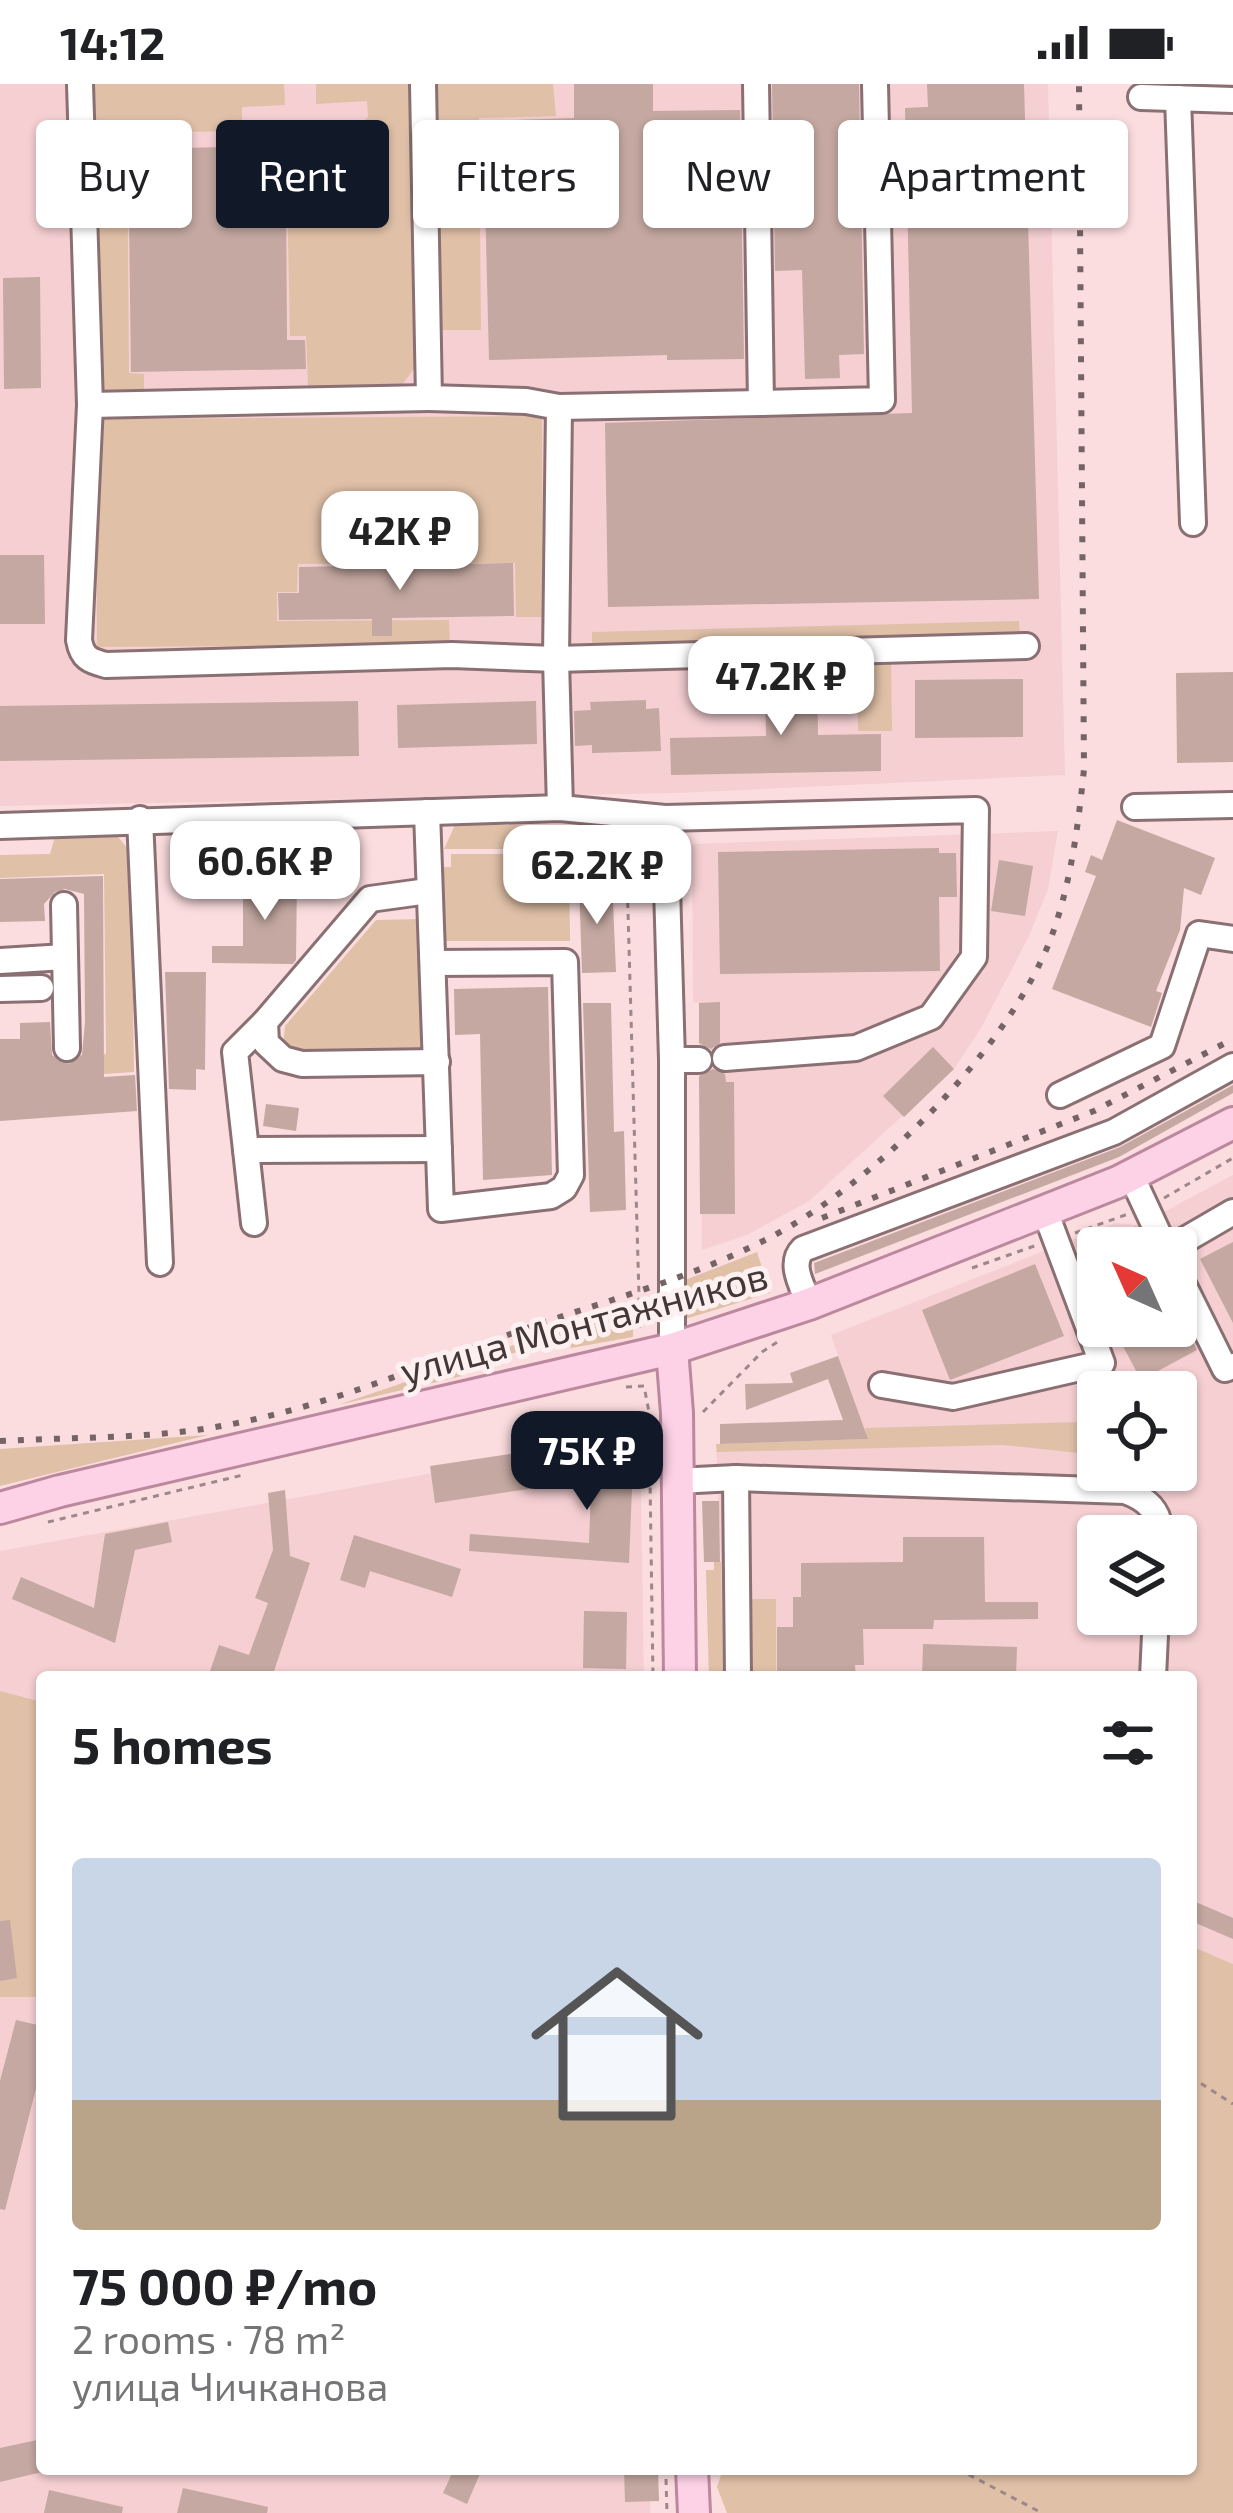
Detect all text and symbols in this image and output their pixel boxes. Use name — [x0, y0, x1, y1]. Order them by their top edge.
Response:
text: 14:12 — [60, 15, 165, 69]
chip: Buy — [36, 120, 192, 228]
chip: Rent — [216, 120, 389, 228]
chip: Filters — [413, 120, 619, 228]
chip: New — [643, 120, 814, 228]
chip: Apartment — [838, 120, 1128, 228]
pin: 42K ₽ — [316, 491, 484, 593]
text: 42K ₽ — [348, 506, 452, 553]
pin: 47.2K ₽ — [670, 636, 892, 738]
text: 47.2K ₽ — [715, 651, 847, 698]
pin: 60.6K ₽ — [154, 821, 376, 923]
pin: 62.2K ₽ — [486, 825, 708, 927]
text: 60.6K ₽ — [197, 836, 333, 883]
text: 62.2K ₽ — [530, 840, 664, 887]
north arrow — [1077, 1227, 1197, 1347]
map controls — [1077, 1227, 1197, 1635]
street label: улица Монтажников — [395, 1250, 773, 1394]
button: locate — [1077, 1371, 1197, 1491]
pin: 75K ₽ — [503, 1411, 671, 1513]
text: 75K ₽ — [538, 1426, 636, 1473]
button: layers — [1077, 1515, 1197, 1635]
icon: filters — [1095, 1710, 1161, 1776]
text: 5 homes — [72, 1713, 273, 1774]
icon: home — [509, 1936, 725, 2152]
text: 75 000 ₽/mo — [72, 2254, 377, 2315]
text: 2 rooms · 78 m² — [72, 2315, 345, 2362]
text: улица Чичканова — [72, 2362, 388, 2409]

